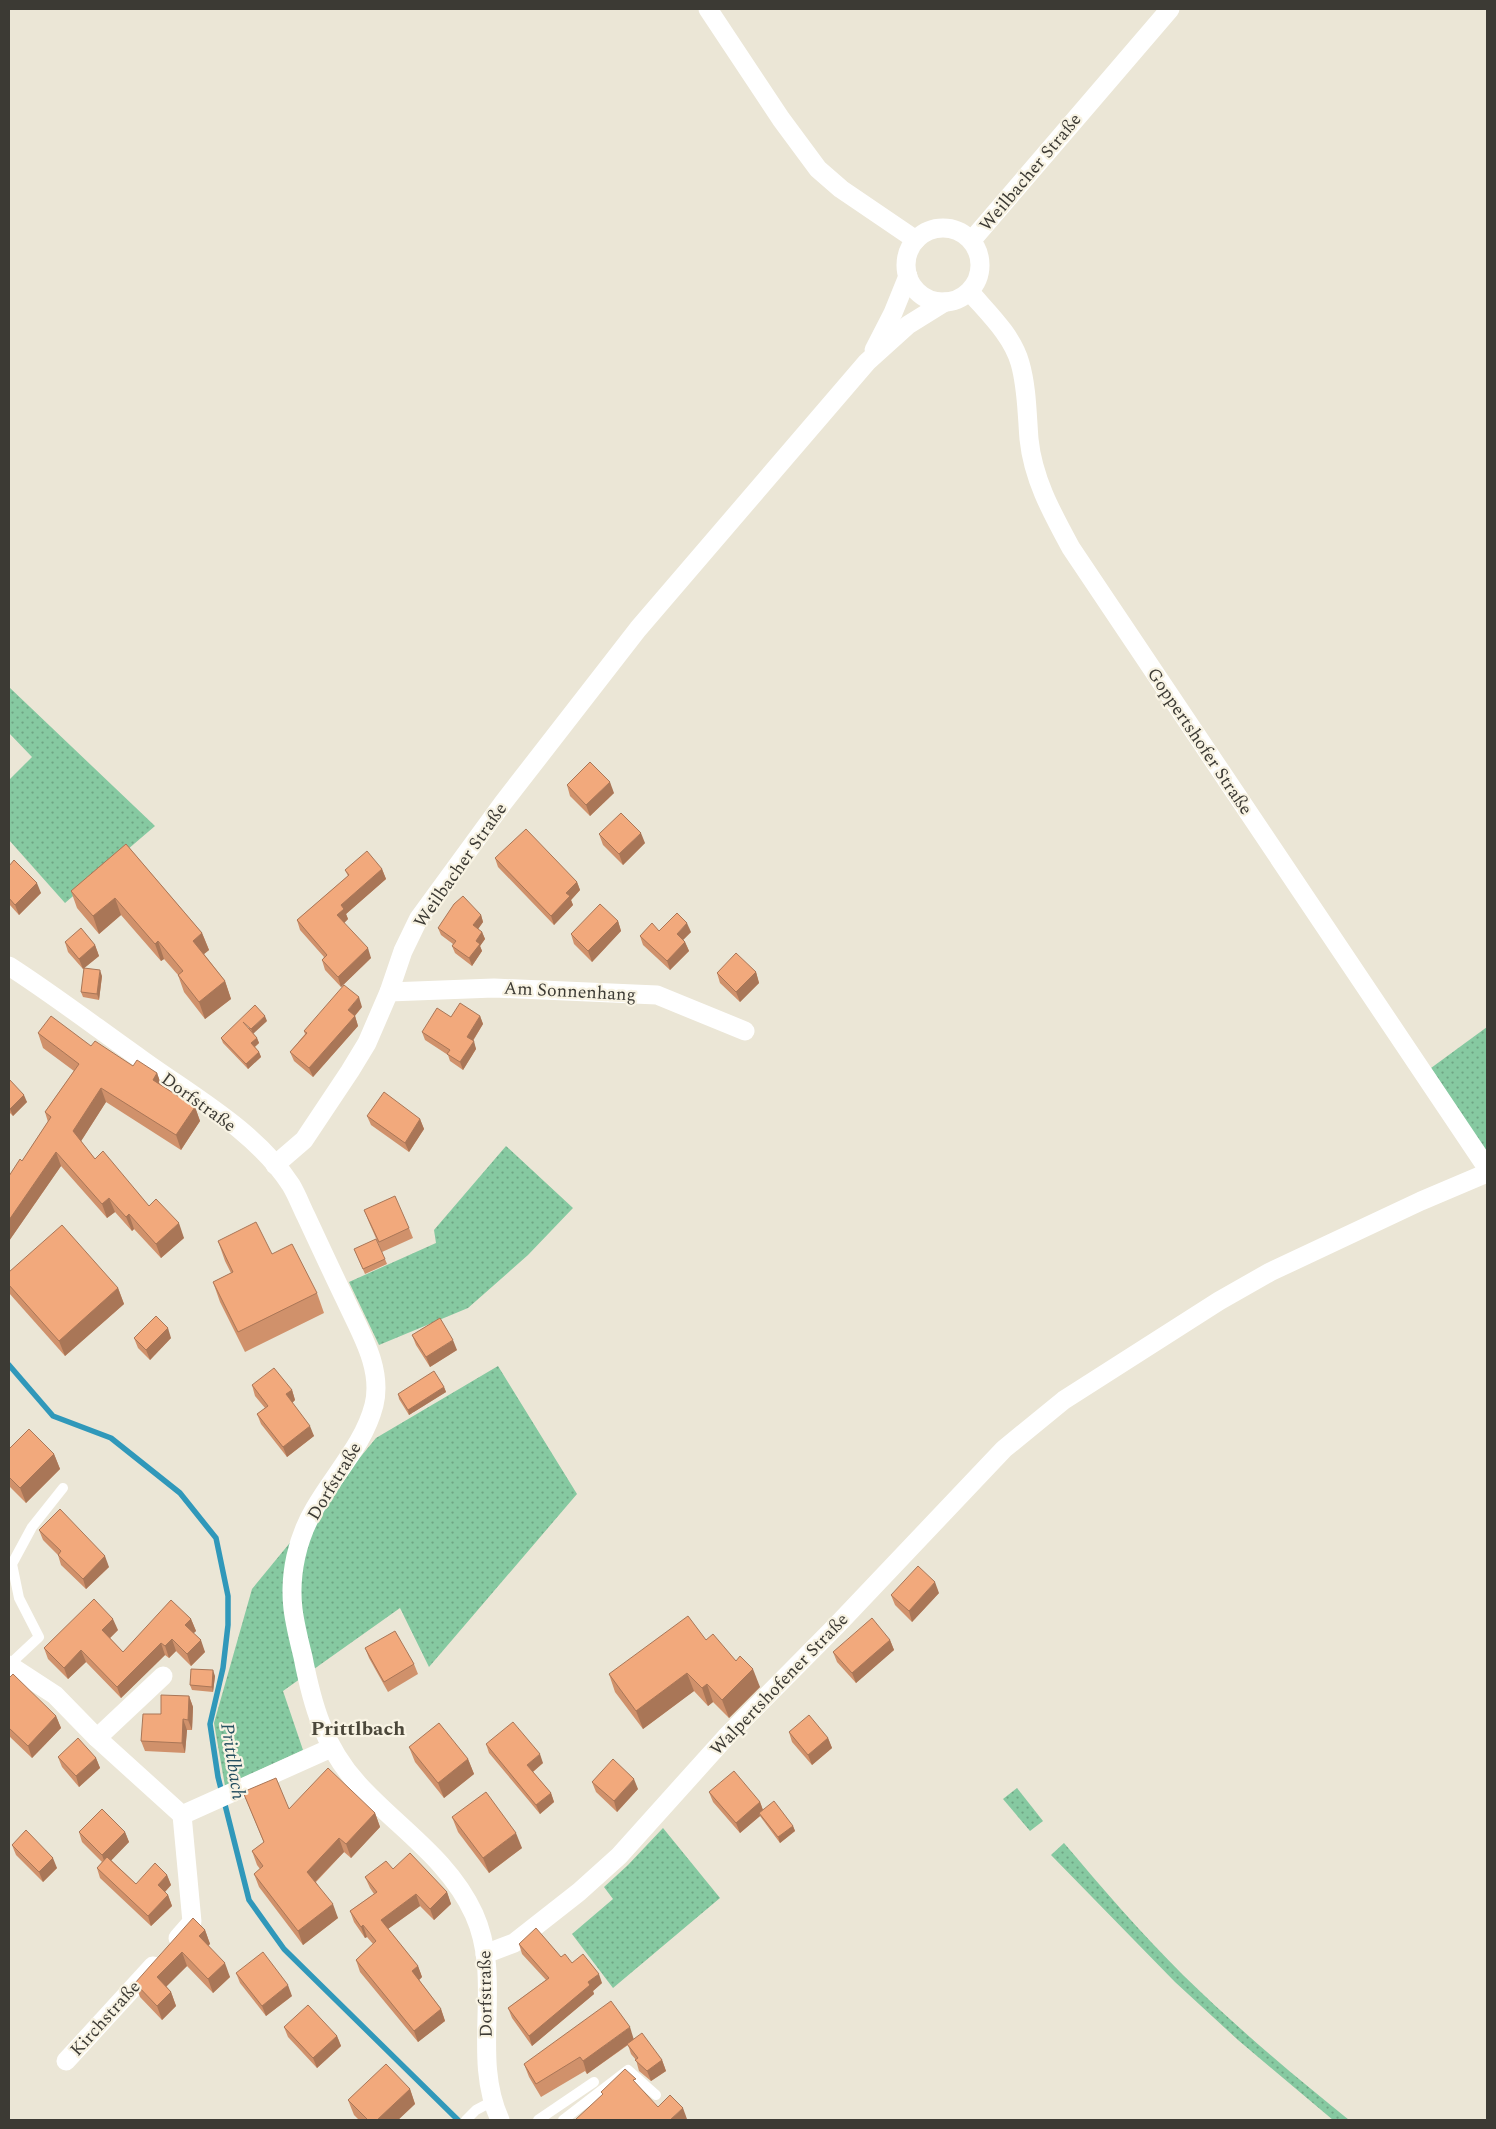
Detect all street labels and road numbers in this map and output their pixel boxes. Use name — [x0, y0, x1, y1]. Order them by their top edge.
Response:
street label: Weilbacher Straße — [973, 107, 1088, 237]
street label: Goppertshofer Straße — [1140, 662, 1259, 820]
street label: Weilbacher Straße — [407, 797, 514, 933]
street label: Am Sonnenhang — [503, 975, 637, 1008]
street label: Dorfstraße — [156, 1066, 242, 1139]
street label: Dorfstraße — [300, 1437, 368, 1525]
street label: Walpertshofener Straße — [704, 1607, 855, 1762]
street label: Dorfstraße — [471, 1950, 500, 2038]
street label: Kirchstraße — [64, 1974, 147, 2062]

